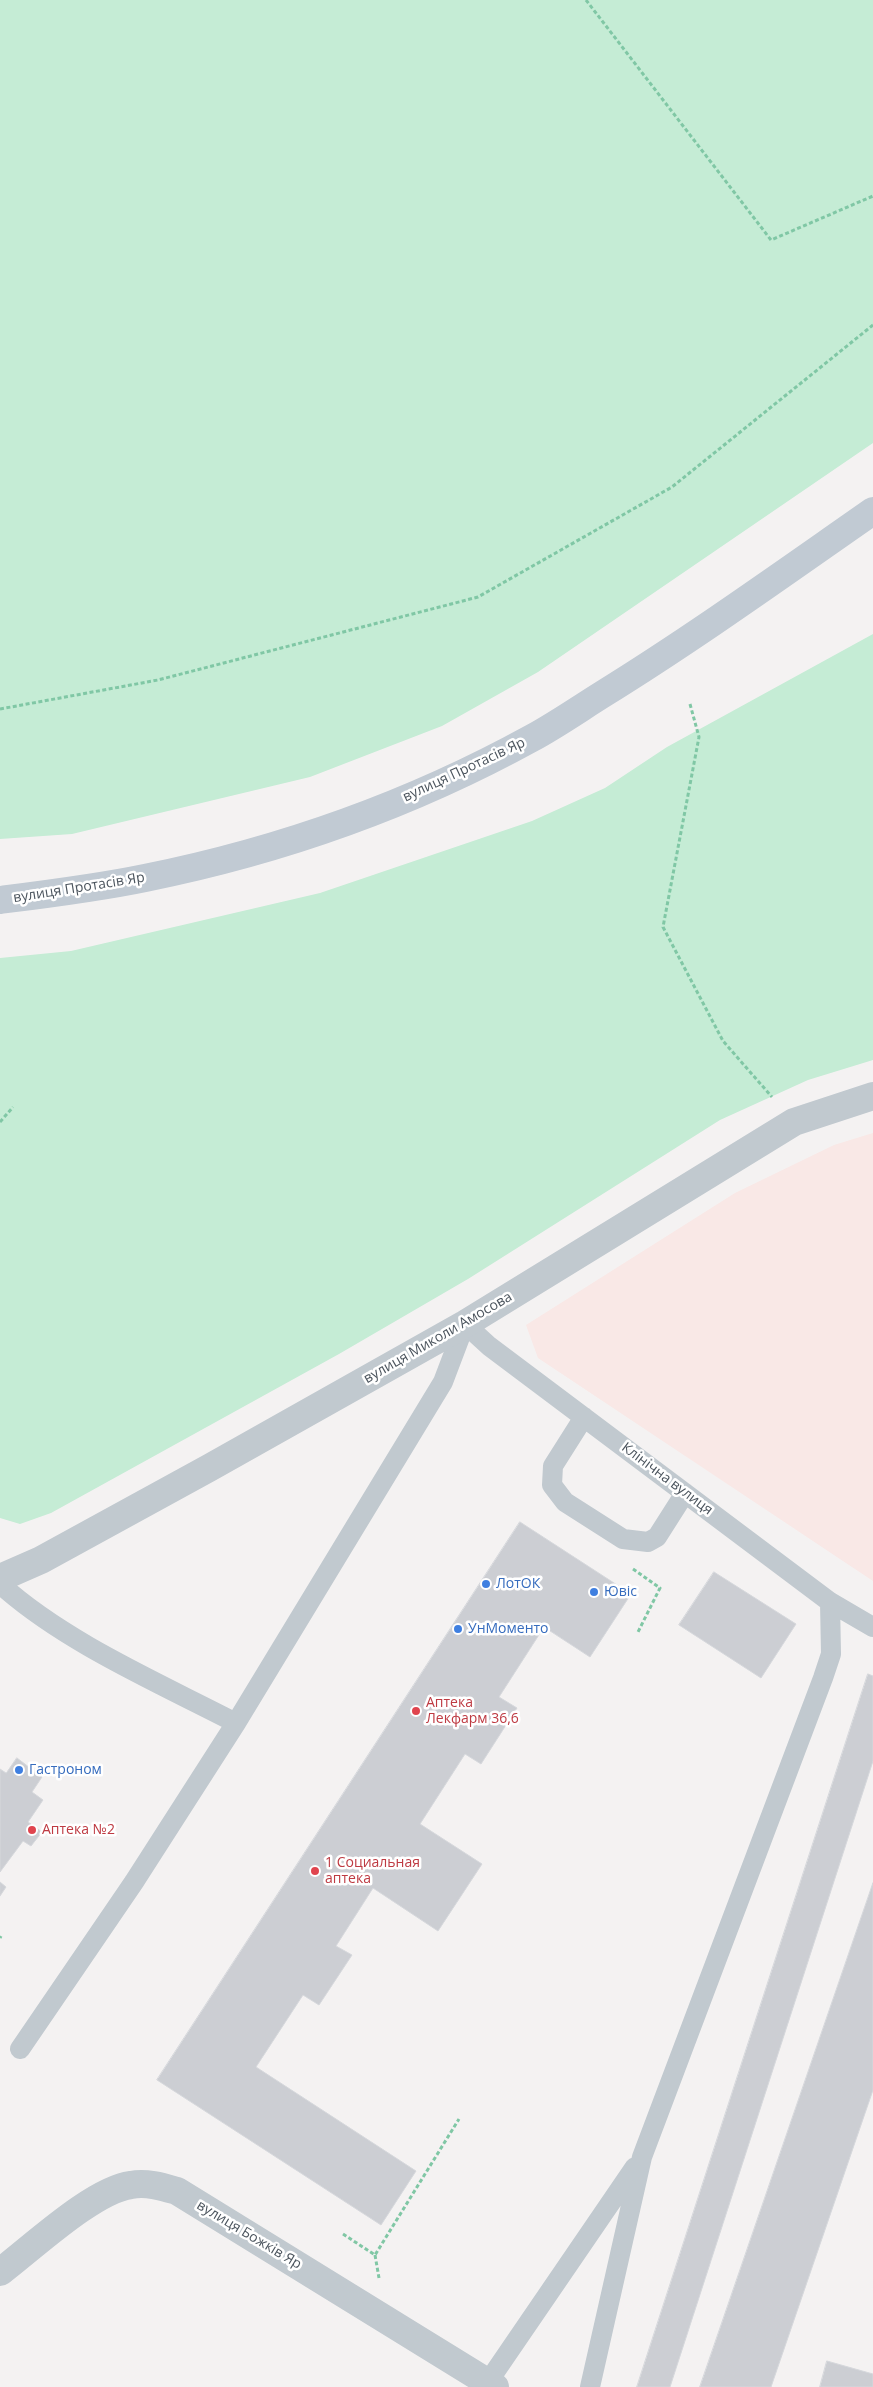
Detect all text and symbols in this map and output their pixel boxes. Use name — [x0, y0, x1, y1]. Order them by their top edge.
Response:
street label: вулиця Протасів Яр — [400, 734, 528, 806]
street label: вулиця Протасів Яр — [12, 869, 146, 907]
street label: вулиця Миколи Амосова — [361, 1289, 515, 1387]
street label: Клінічна вулиця — [618, 1439, 716, 1519]
place label: ЛотОК — [496, 1576, 540, 1592]
marker: ЛотОК — [480, 1578, 492, 1590]
place label: Ювіс — [604, 1584, 637, 1600]
marker: Ювіс — [588, 1586, 600, 1598]
place label: УнМоменто — [468, 1621, 549, 1637]
marker: УнМоменто — [452, 1623, 464, 1635]
place label: Аптека Лекфарм 36,6 — [426, 1695, 519, 1728]
marker: Аптека Лекфарм 36,6 — [410, 1705, 422, 1717]
place label: Гастроном — [29, 1762, 102, 1778]
marker: Гастроном — [13, 1764, 25, 1776]
place label: Аптека №2 — [42, 1822, 115, 1838]
marker: Аптека №2 — [26, 1824, 38, 1836]
place label: 1 Социальная аптека — [325, 1855, 420, 1888]
marker: 1 Социальная аптека — [309, 1865, 321, 1877]
street label: вулиця Божків Яр — [194, 2197, 304, 2273]

